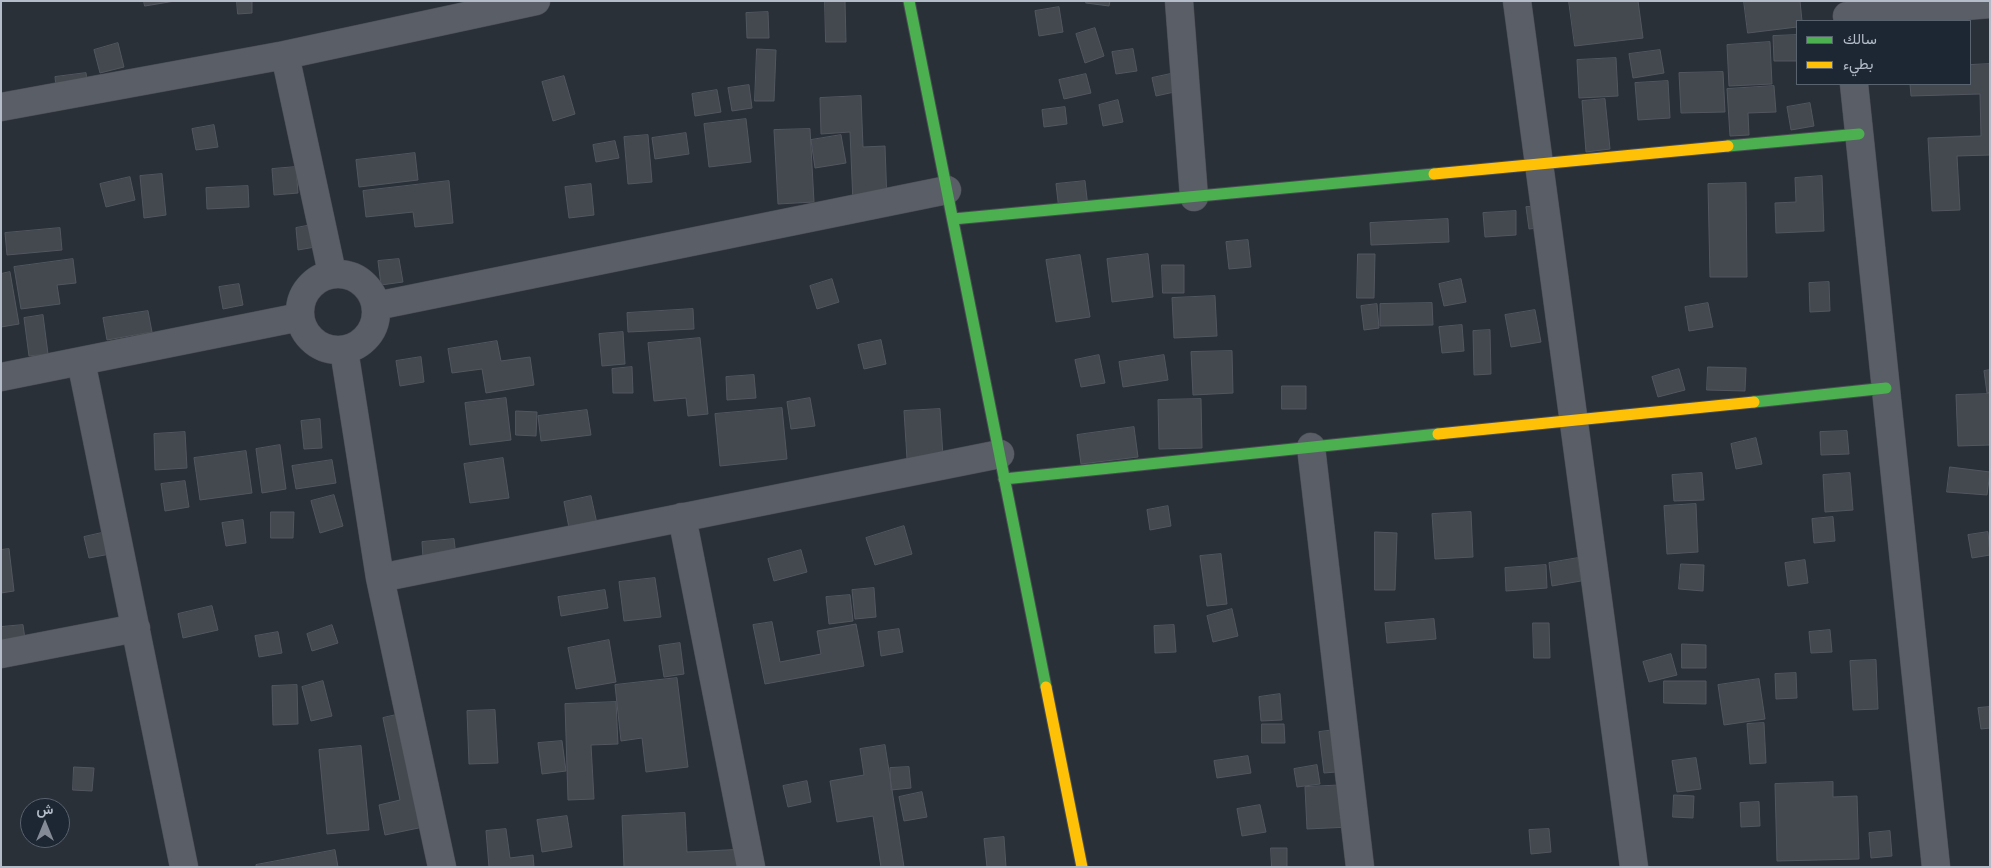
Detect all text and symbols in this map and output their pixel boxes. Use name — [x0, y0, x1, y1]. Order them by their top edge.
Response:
legend — [1796, 20, 1971, 85]
text: سالك — [1843, 28, 1877, 48]
text: بطيء — [1843, 53, 1873, 73]
north arrow — [20, 798, 70, 848]
text: ش — [37, 799, 53, 818]

